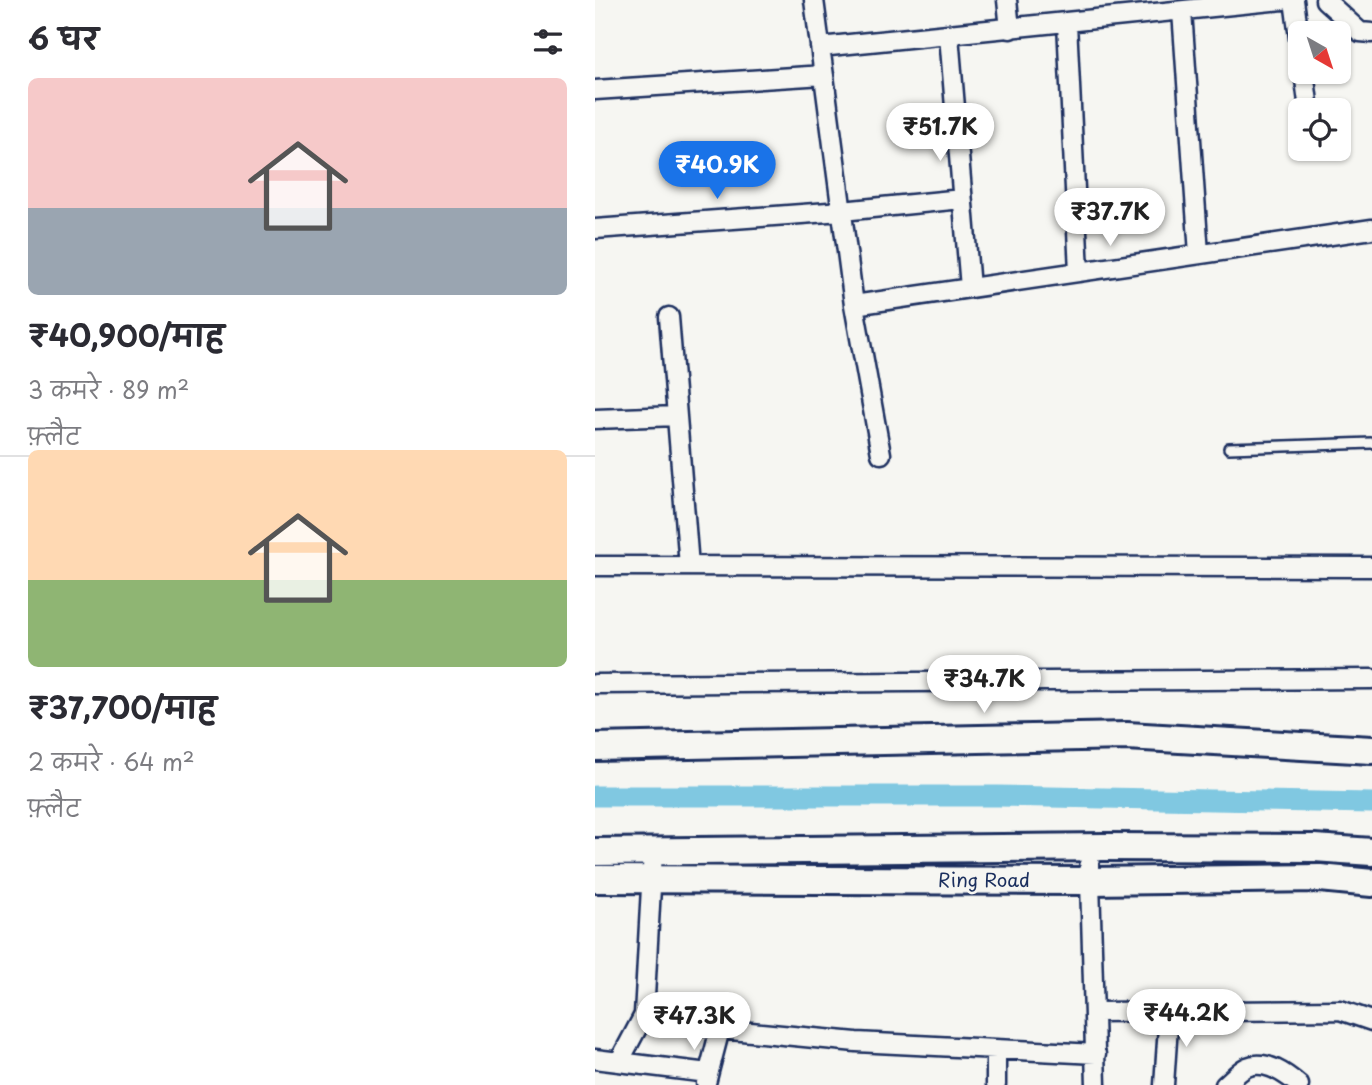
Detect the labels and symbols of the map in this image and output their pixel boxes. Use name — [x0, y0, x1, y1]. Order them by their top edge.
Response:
north arrow — [1288, 21, 1351, 84]
pin: ₹51.7K — [883, 104, 997, 163]
pin: ₹40.9K — [660, 142, 774, 201]
pin: ₹37.7K — [1053, 188, 1167, 248]
pin: ₹34.7K — [927, 656, 1041, 715]
street label: Ring Road — [938, 865, 1030, 893]
pin: ₹44.2K — [1129, 990, 1243, 1049]
pin: ₹47.3K — [637, 992, 751, 1052]

